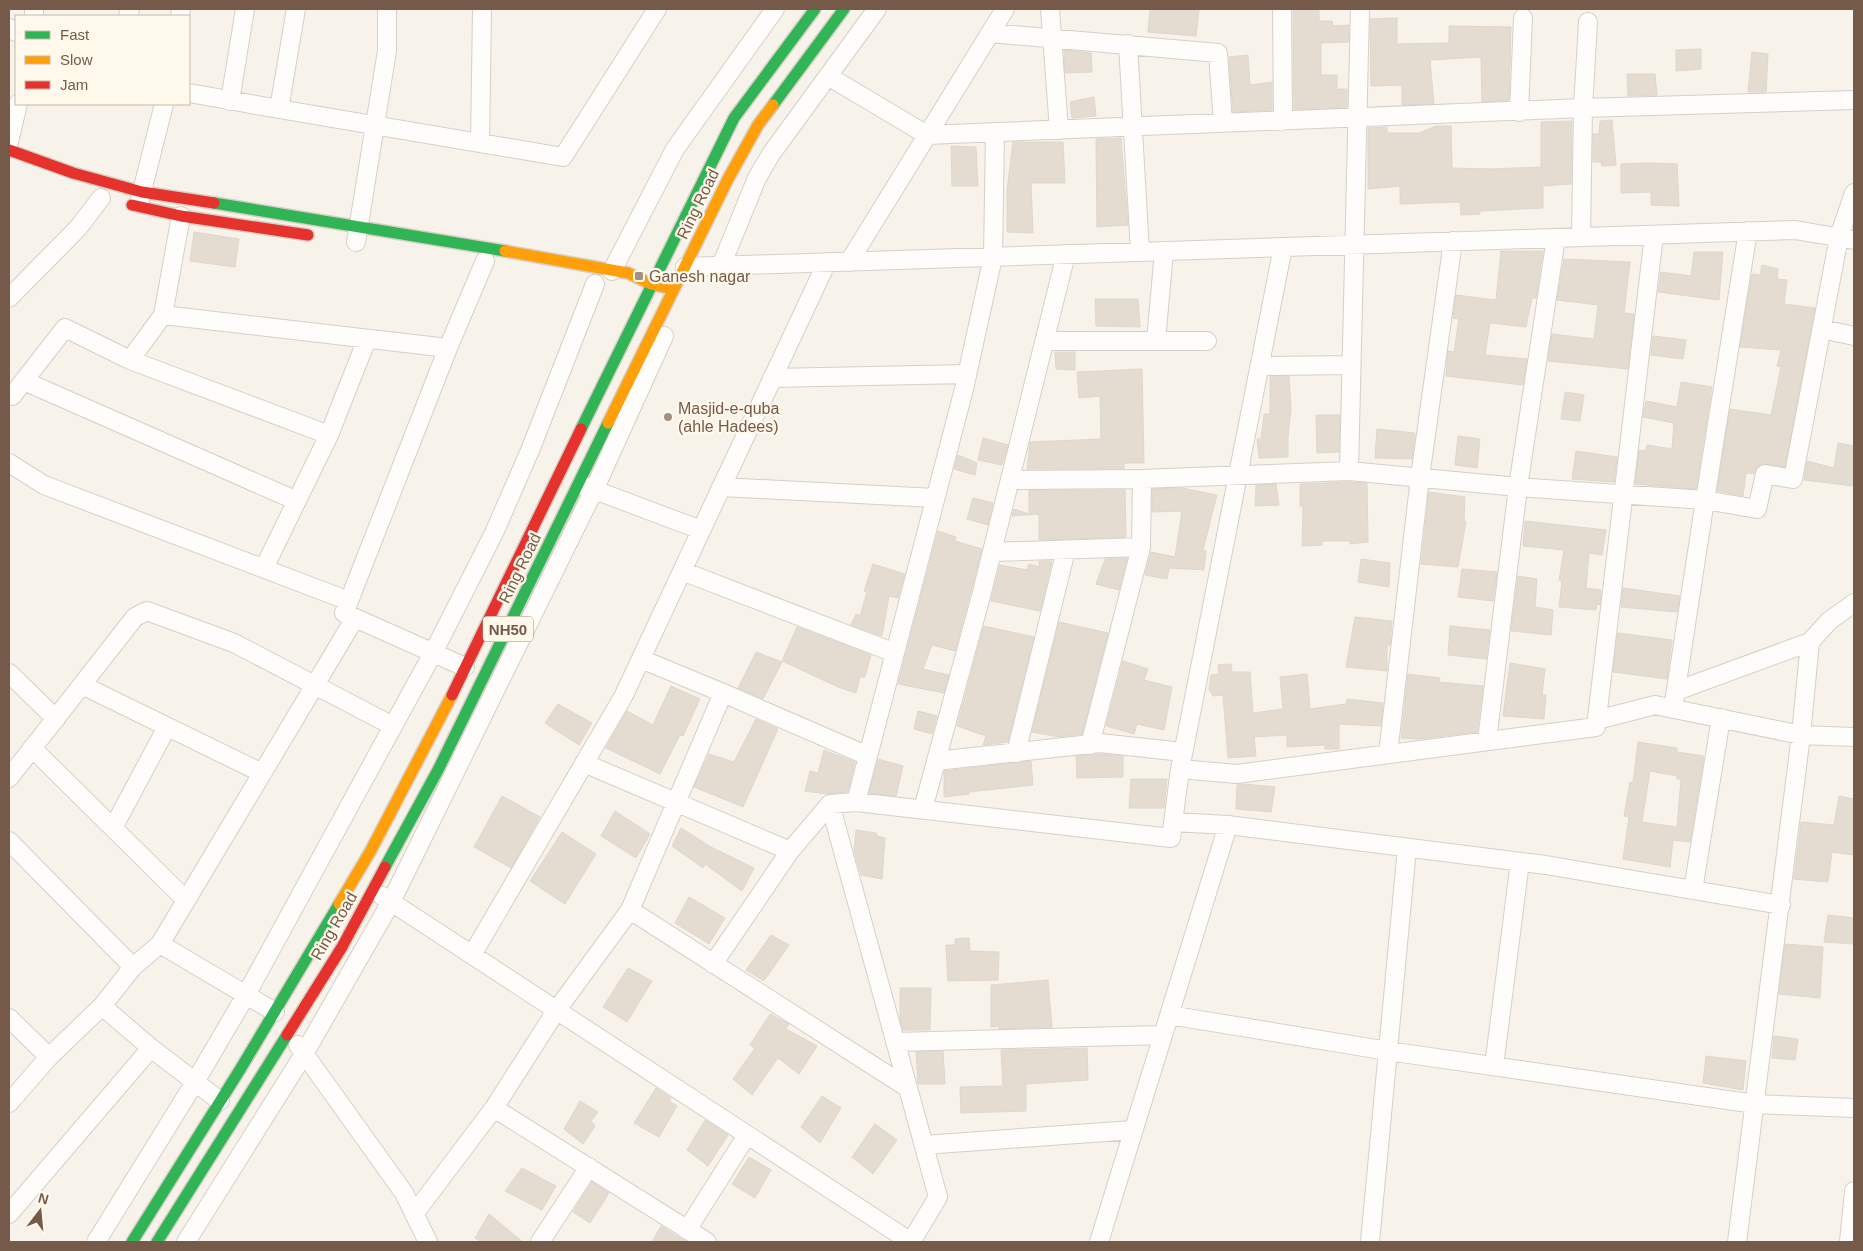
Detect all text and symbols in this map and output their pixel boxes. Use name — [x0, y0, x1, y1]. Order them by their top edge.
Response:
legend — [15, 15, 190, 105]
text: Fast — [60, 26, 90, 43]
text: Slow — [60, 51, 93, 68]
text: Jam — [60, 76, 88, 93]
street label: Ring Road — [674, 166, 722, 242]
place label: Ganesh nagar — [649, 268, 751, 285]
marker: Ganesh nagar — [633, 270, 645, 282]
place label: Masjid-e-quba (ahle Hadees) — [678, 400, 779, 435]
marker: Masjid-e-quba (ahle Hadees) — [662, 411, 674, 423]
street label: Ring Road — [496, 530, 544, 606]
road number: NH50 — [483, 616, 533, 642]
street label: Ring Road — [308, 889, 360, 963]
north arrow — [15, 1186, 65, 1236]
text: N — [37, 1189, 51, 1208]

